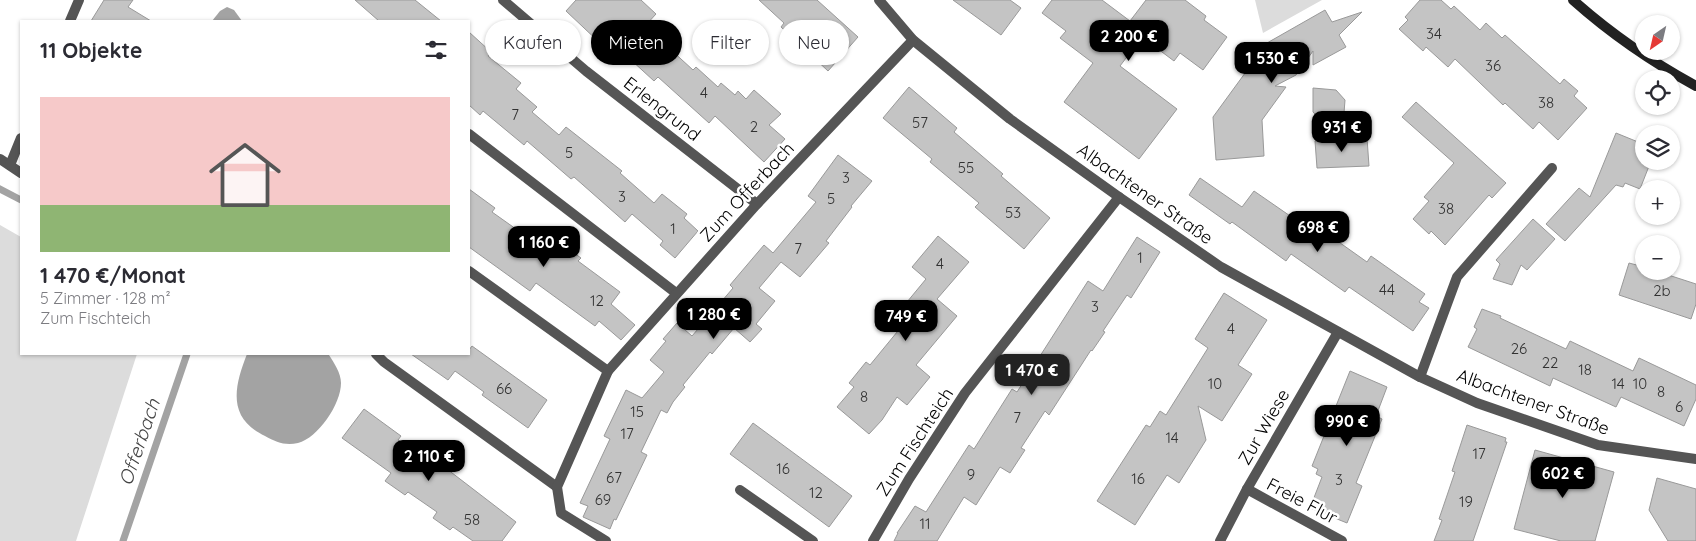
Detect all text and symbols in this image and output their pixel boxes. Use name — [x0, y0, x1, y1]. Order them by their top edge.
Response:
north arrow — [1635, 15, 1680, 60]
map controls — [1635, 15, 1680, 280]
chip: Kaufen — [485, 20, 581, 65]
chip: Mieten — [591, 20, 682, 65]
chip: Filter — [692, 20, 769, 65]
chip: Neu — [779, 20, 849, 65]
pin: 2 200 € — [1083, 20, 1175, 62]
house number: 34 — [1426, 24, 1442, 43]
text: 2 200 € — [1101, 26, 1157, 46]
icon: filters — [422, 36, 450, 64]
text: 11 Objekte — [40, 37, 142, 63]
pin: 1 530 € — [1226, 42, 1318, 84]
text: 1 530 € — [1246, 48, 1298, 68]
house number: 36 — [1485, 56, 1501, 75]
button: locate — [1635, 70, 1680, 115]
street label: Erlengrund — [619, 71, 705, 146]
house number: 4 — [700, 83, 708, 102]
house number: 38 — [1538, 93, 1554, 112]
house number: 7 — [511, 105, 519, 124]
pin: 931 € — [1307, 110, 1377, 153]
house number: 57 — [912, 113, 928, 132]
house number: 2 — [750, 117, 758, 136]
text: 931 € — [1323, 117, 1361, 137]
button: layers — [1635, 125, 1680, 170]
icon: home — [200, 130, 290, 220]
street label: Zum Offerbach — [694, 137, 799, 246]
street label: Albachtener Straße — [1073, 138, 1218, 249]
house number: 5 — [565, 143, 573, 162]
house number: 55 — [958, 158, 974, 177]
house number: 3 — [842, 168, 850, 187]
button: + — [1635, 180, 1680, 225]
house number: 3 — [618, 187, 626, 206]
house number: 5 — [827, 189, 835, 208]
house number: 38 — [1438, 199, 1454, 218]
house number: 53 — [1005, 203, 1021, 222]
pin: 698 € — [1283, 210, 1353, 253]
text: 698 € — [1297, 217, 1339, 237]
house number: 1 — [670, 219, 676, 238]
pin: 1 160 € — [498, 226, 590, 268]
text: 1 160 € — [519, 232, 569, 252]
button: − — [1635, 235, 1680, 280]
house number: 7 — [794, 239, 802, 258]
house number: 1 — [1137, 248, 1143, 267]
house number: 4 — [936, 254, 944, 273]
text: 1 470 €/Monat — [40, 262, 186, 288]
house number: 44 — [1379, 280, 1395, 299]
house number: 2b — [1653, 281, 1671, 300]
text: 5 Zimmer · 128 m² — [40, 288, 171, 308]
house number: 12 — [590, 291, 604, 310]
house number: 3 — [1091, 297, 1099, 316]
pin: 1 280 € — [668, 298, 760, 340]
pin: 749 € — [871, 300, 941, 342]
text: 1 280 € — [688, 304, 740, 324]
text: 749 € — [886, 306, 926, 326]
text: Zum Fischteich — [40, 308, 151, 328]
house number: 4 — [1227, 319, 1235, 338]
house number: 26 — [1511, 339, 1527, 358]
house number: 22 — [1542, 353, 1558, 372]
pin: 1 470 € — [986, 354, 1078, 396]
text: 1 470 € — [1006, 360, 1058, 380]
house number: 18 — [1578, 360, 1592, 379]
street label: Albachtener Straße — [1454, 363, 1613, 440]
house number: 10 — [1208, 374, 1222, 393]
house number: 14 — [1611, 374, 1625, 393]
house number: 10 — [1633, 374, 1647, 393]
house number: 66 — [496, 379, 512, 398]
house number: 8 — [1657, 382, 1665, 401]
street label: Zum Fischteich — [871, 383, 958, 500]
street label: Zur Wiese — [1233, 385, 1294, 469]
house number: 8 — [860, 387, 868, 406]
water label: Offerbach — [113, 394, 165, 488]
house number: 6 — [1675, 397, 1683, 416]
house number: 15 — [630, 402, 644, 421]
pin: 990 € — [1312, 404, 1382, 447]
house number: 7 — [1013, 408, 1021, 427]
text: 990 € — [1326, 411, 1368, 431]
house number: 17 — [620, 424, 634, 443]
house number: 14 — [1165, 428, 1179, 447]
pin: 2 110 € — [383, 440, 475, 482]
house number: 17 — [1472, 444, 1486, 463]
text: 2 110 € — [404, 446, 454, 466]
pin: 602 € — [1528, 456, 1598, 499]
house number: 16 — [776, 459, 790, 478]
text: 602 € — [1542, 463, 1584, 483]
house number: 9 — [967, 465, 975, 484]
house number: 67 — [606, 468, 622, 487]
house number: 16 — [1131, 469, 1145, 488]
house number: 3 — [1335, 470, 1343, 489]
street label: Freie Flur — [1263, 472, 1342, 529]
house number: 12 — [809, 483, 823, 502]
house number: 69 — [595, 490, 611, 509]
house number: 19 — [1459, 492, 1473, 511]
house number: 58 — [464, 510, 480, 529]
house number: 11 — [919, 514, 931, 533]

